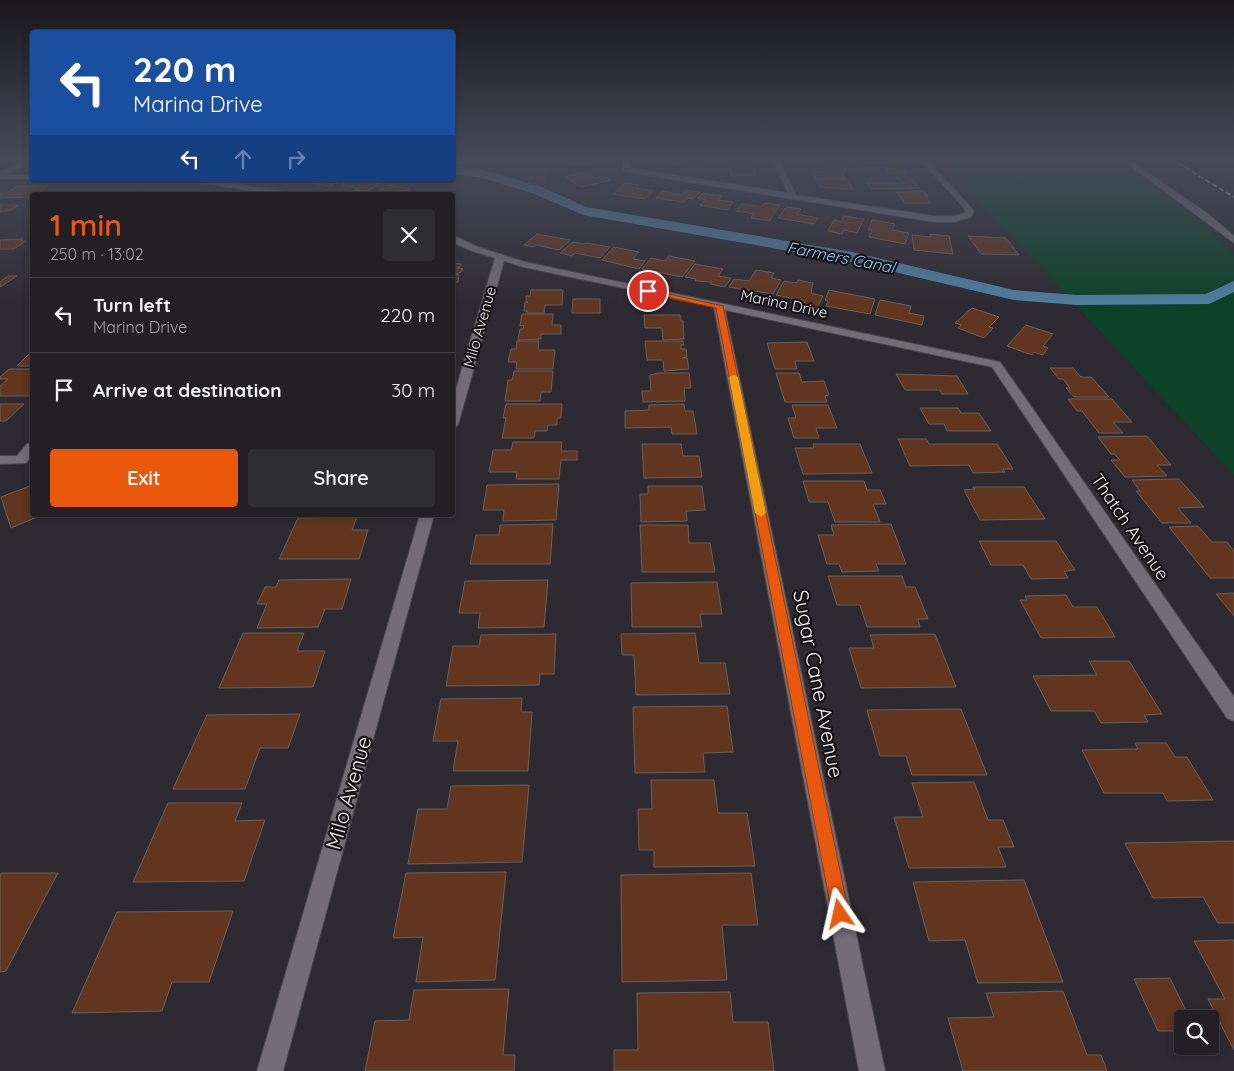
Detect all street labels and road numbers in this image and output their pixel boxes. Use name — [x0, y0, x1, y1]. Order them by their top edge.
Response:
street label: Milo Avenue — [459, 284, 500, 370]
street label: Marina Drive — [739, 285, 829, 322]
street label: Thatch Avenue — [1086, 469, 1175, 585]
street label: Sugar Cane Avenue — [788, 588, 850, 780]
street label: Milo Avenue — [319, 733, 377, 852]

